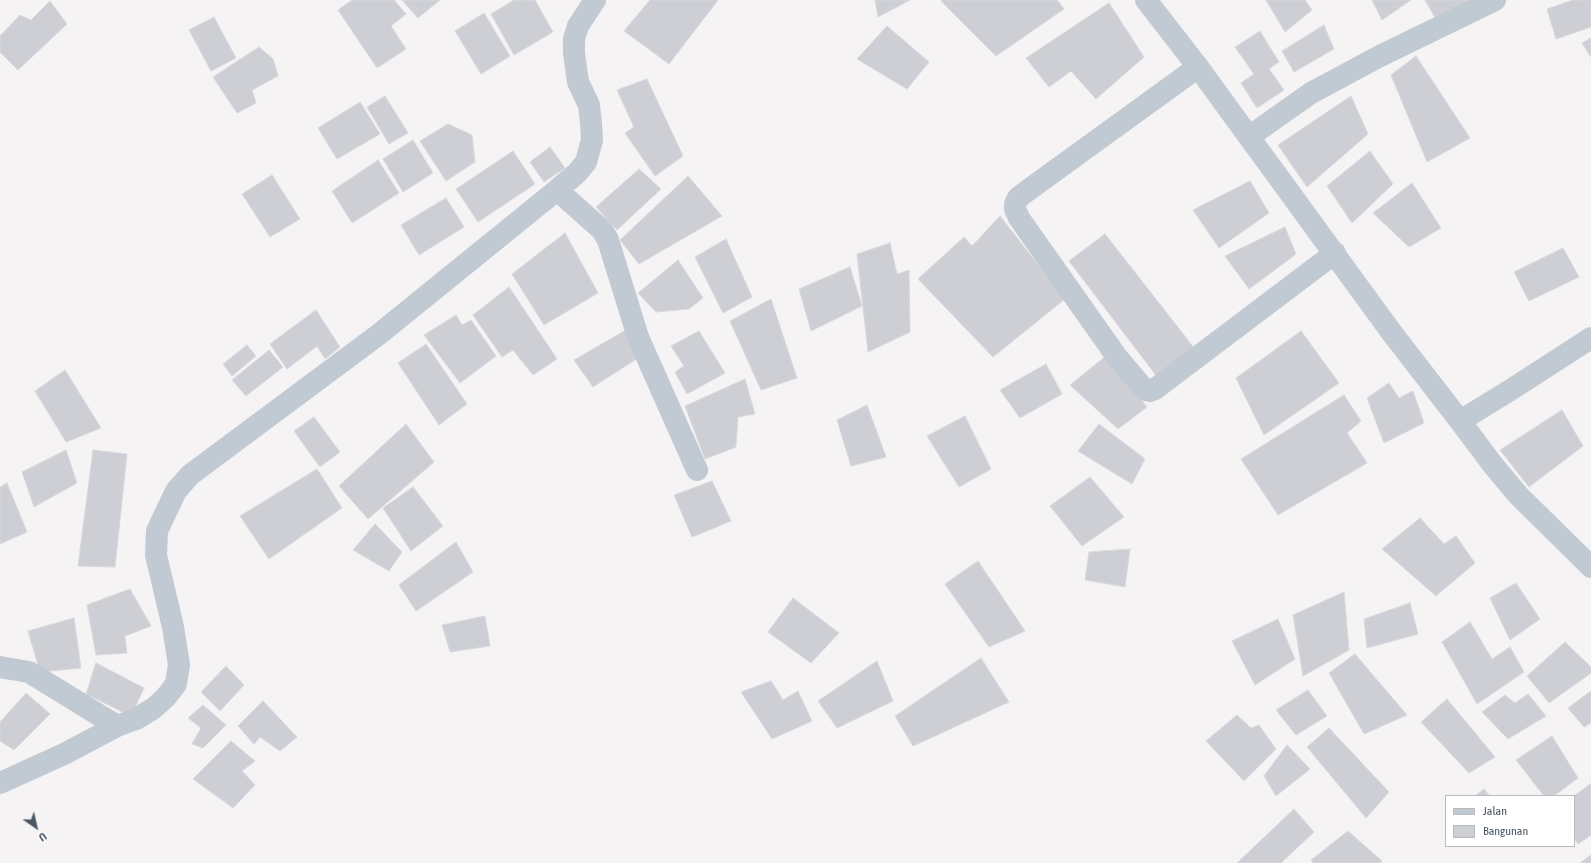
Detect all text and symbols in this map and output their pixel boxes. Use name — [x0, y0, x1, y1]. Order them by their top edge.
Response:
legend — [1445, 795, 1575, 847]
text: Jalan — [1483, 804, 1507, 818]
north arrow — [16, 807, 56, 847]
text: Bangunan — [1483, 824, 1528, 838]
text: U — [37, 830, 49, 844]

